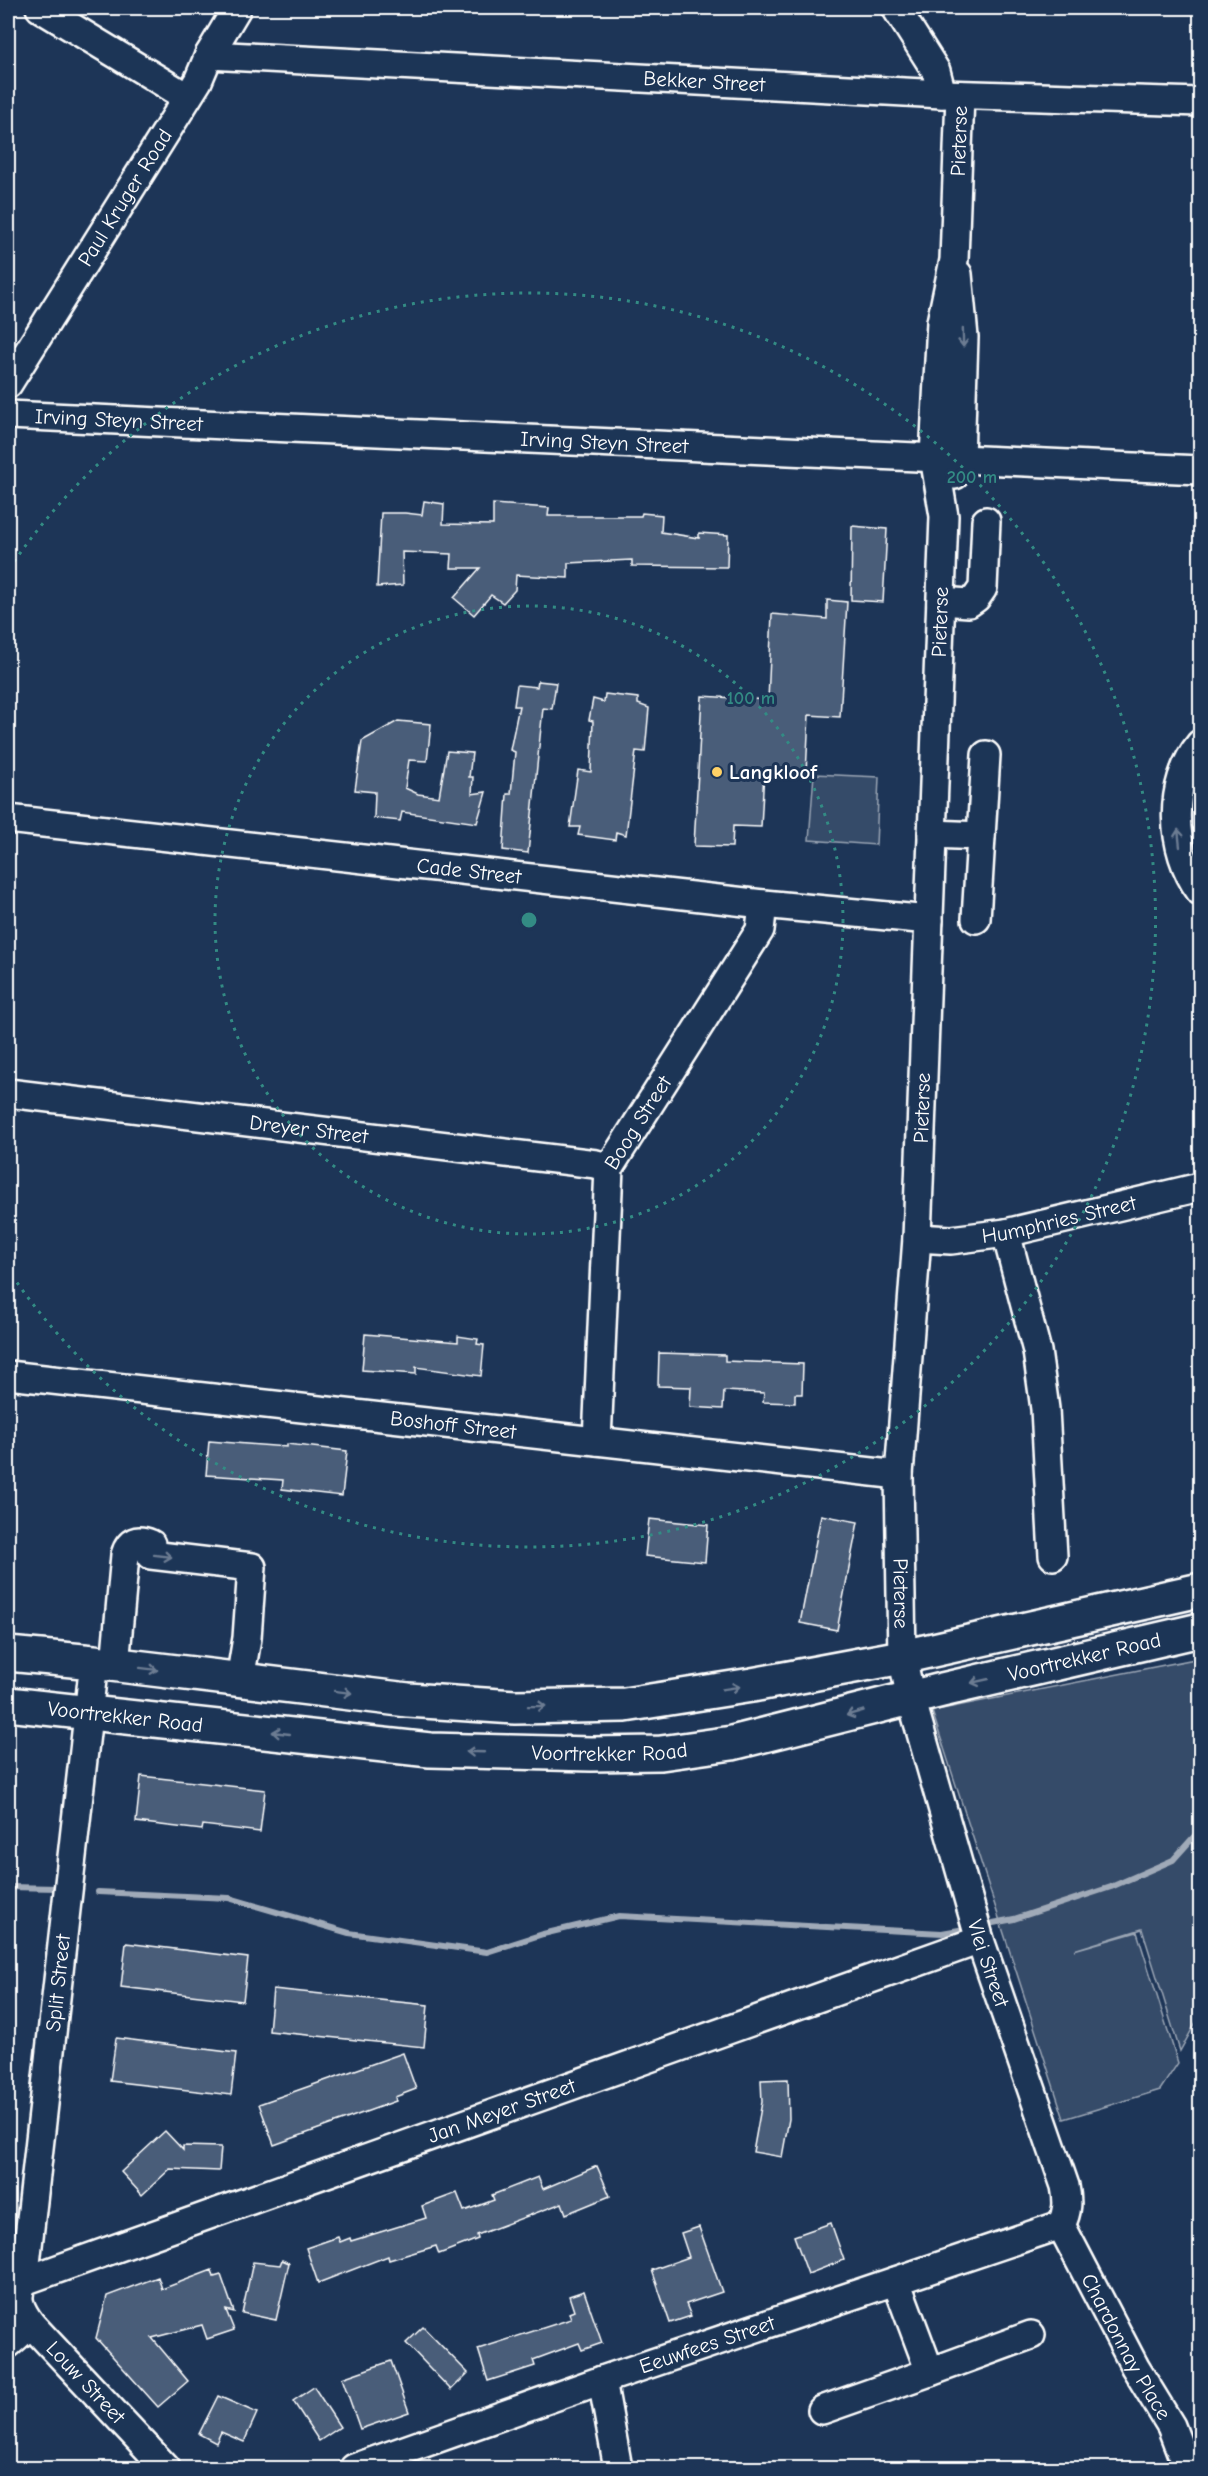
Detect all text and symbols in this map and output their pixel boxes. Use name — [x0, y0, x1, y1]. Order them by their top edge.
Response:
street label: Bekker Street — [643, 66, 767, 97]
street label: Pieterse — [946, 105, 972, 177]
street label: Paul Kruger Road — [73, 125, 177, 271]
one-way arrow — [957, 328, 969, 348]
street label: Irving Steyn Street — [34, 404, 204, 436]
street label: Irving Steyn Street — [520, 427, 690, 458]
text: 200 m — [947, 467, 997, 488]
street label: Pieterse — [927, 586, 953, 658]
text: 100 m — [727, 688, 775, 709]
place label: Langkloof — [729, 760, 818, 784]
marker: Langkloof — [710, 765, 724, 779]
one-way arrow — [1173, 829, 1184, 848]
street label: Cade Street — [416, 853, 524, 889]
centre of rings — [519, 910, 539, 930]
street label: Boog Street — [599, 1071, 677, 1174]
street label: Pieterse — [909, 1072, 935, 1144]
street label: Dreyer Street — [248, 1110, 370, 1149]
street label: Humphries Street — [980, 1190, 1140, 1248]
street label: Boshoff Street — [389, 1406, 518, 1444]
one-way arrow — [153, 1551, 173, 1562]
street label: Pieterse — [888, 1558, 914, 1629]
street label: Voortrekker Road — [1006, 1628, 1163, 1686]
one-way arrow — [139, 1664, 159, 1675]
one-way arrow — [971, 1676, 990, 1688]
one-way arrow — [721, 1683, 740, 1694]
one-way arrow — [332, 1687, 352, 1698]
street label: Voortrekker Road — [46, 1696, 204, 1737]
one-way arrow — [527, 1700, 547, 1712]
one-way arrow — [846, 1708, 865, 1719]
one-way arrow — [272, 1727, 292, 1738]
street label: Voortrekker Road — [531, 1737, 689, 1766]
one-way arrow — [466, 1746, 486, 1757]
street label: Vlei Street — [963, 1917, 1015, 2011]
street label: Split Street — [41, 1932, 75, 2033]
street label: Jan Meyer Street — [425, 2073, 579, 2148]
street label: Chardonnay Place — [1076, 2269, 1176, 2424]
street label: Eeuwfees Street — [636, 2310, 779, 2379]
street label: Louw Street — [41, 2336, 131, 2429]

